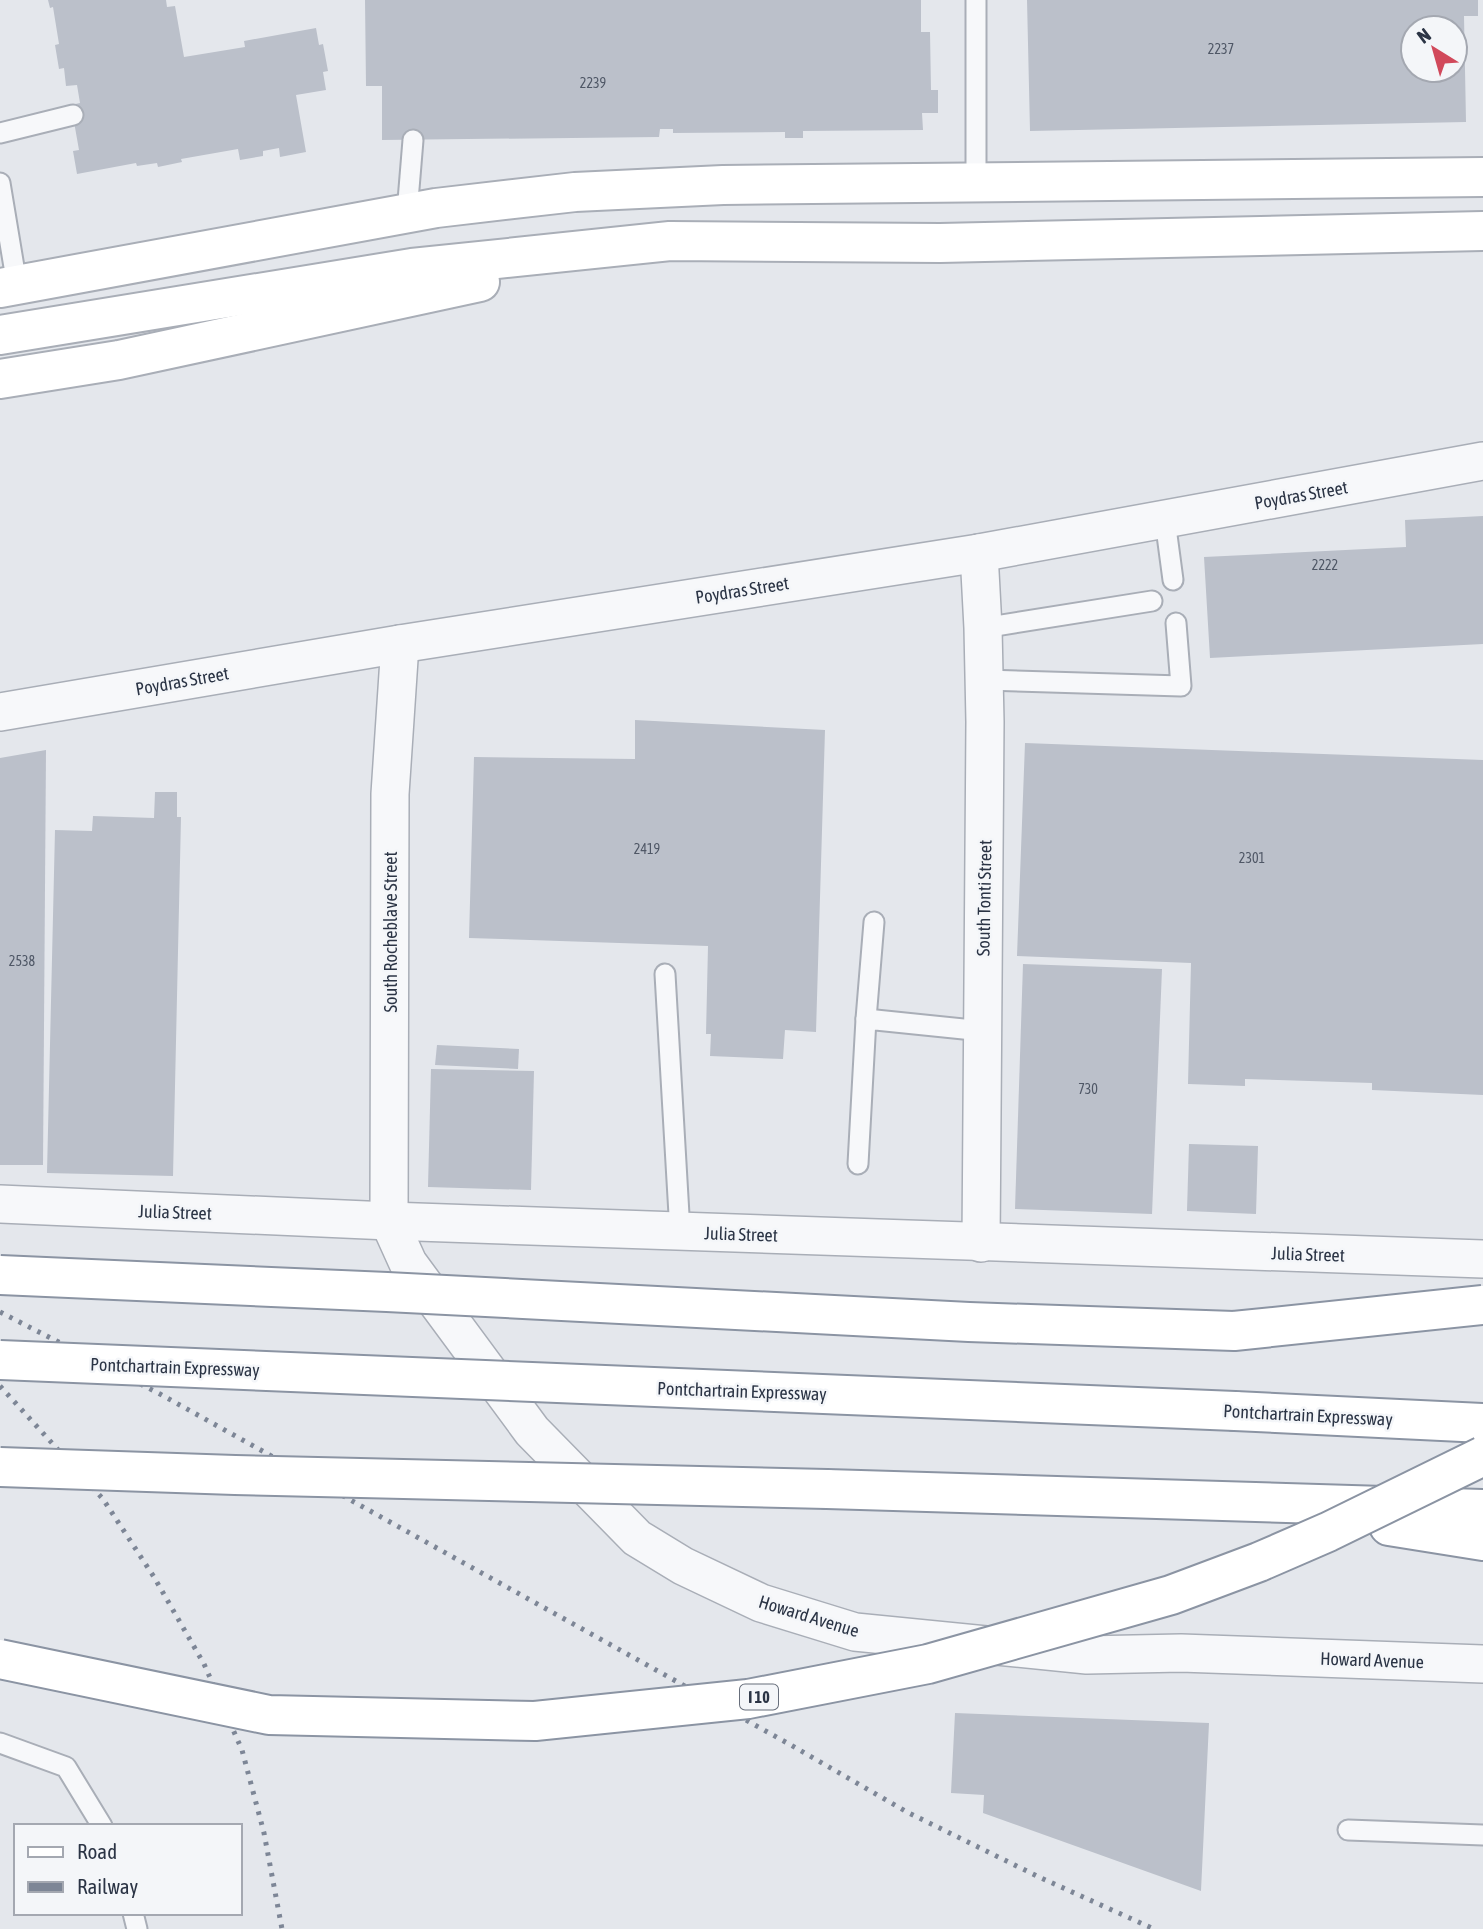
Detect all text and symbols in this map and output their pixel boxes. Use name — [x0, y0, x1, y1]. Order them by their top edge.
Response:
north arrow — [1399, 14, 1469, 84]
text: N — [1413, 23, 1435, 48]
house number: 2237 — [1208, 41, 1234, 57]
house number: 2239 — [580, 75, 606, 91]
street label: Poydras Street — [1253, 476, 1349, 514]
house number: 2222 — [1312, 557, 1338, 573]
street label: Poydras Street — [694, 572, 790, 608]
street label: Poydras Street — [134, 662, 230, 700]
street label: South Tonti Street — [972, 840, 996, 956]
house number: 2419 — [634, 841, 660, 857]
house number: 2301 — [1239, 850, 1265, 866]
street label: South Rocheblave Street — [380, 851, 401, 1013]
house number: 2538 — [9, 953, 36, 969]
house number: 730 — [1078, 1081, 1098, 1097]
street label: Julia Street — [138, 1200, 212, 1224]
street label: Julia Street — [704, 1222, 778, 1246]
street label: Julia Street — [1271, 1242, 1345, 1266]
street label: Pontchartrain Expressway — [90, 1354, 260, 1380]
street label: Pontchartrain Expressway — [657, 1378, 827, 1404]
street label: Pontchartrain Expressway — [1223, 1400, 1393, 1430]
street label: Howard Avenue — [756, 1591, 862, 1641]
street label: Howard Avenue — [1320, 1648, 1424, 1672]
road number: I 10 — [740, 1684, 778, 1709]
legend — [14, 1824, 242, 1915]
text: Road — [77, 1839, 117, 1863]
text: Railway — [77, 1874, 139, 1898]

